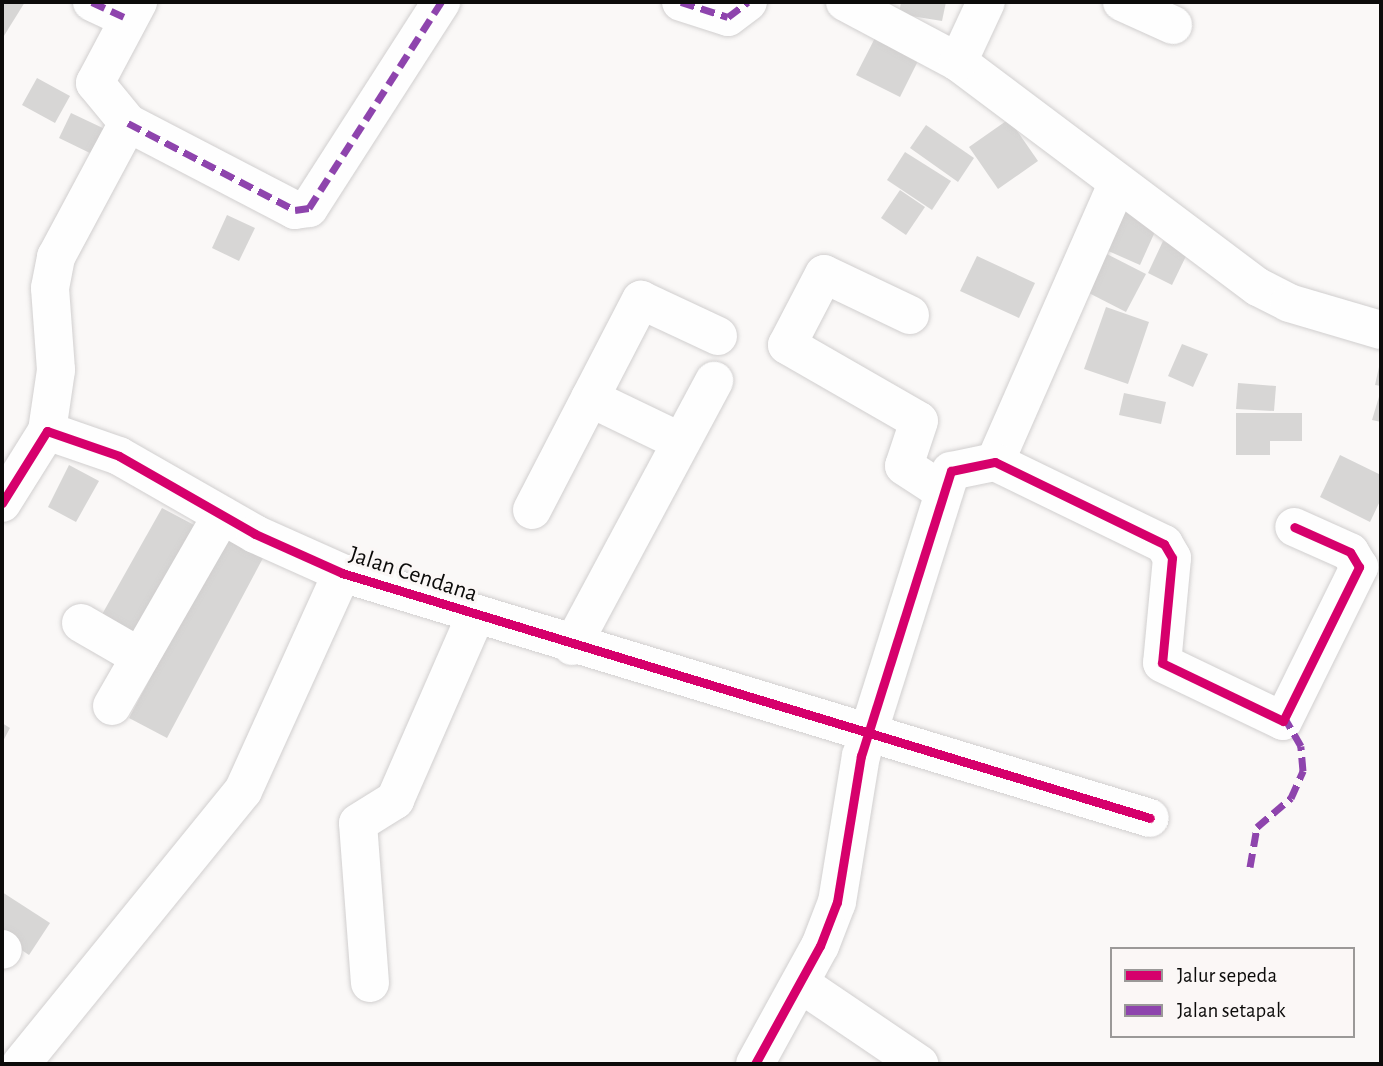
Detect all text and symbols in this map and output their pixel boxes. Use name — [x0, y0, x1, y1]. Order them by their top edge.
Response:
street label: Jalan Cendana — [345, 541, 481, 609]
legend — [1110, 947, 1355, 1038]
text: Jalur sepeda — [1177, 965, 1277, 986]
text: Jalan setapak — [1177, 1000, 1286, 1021]

